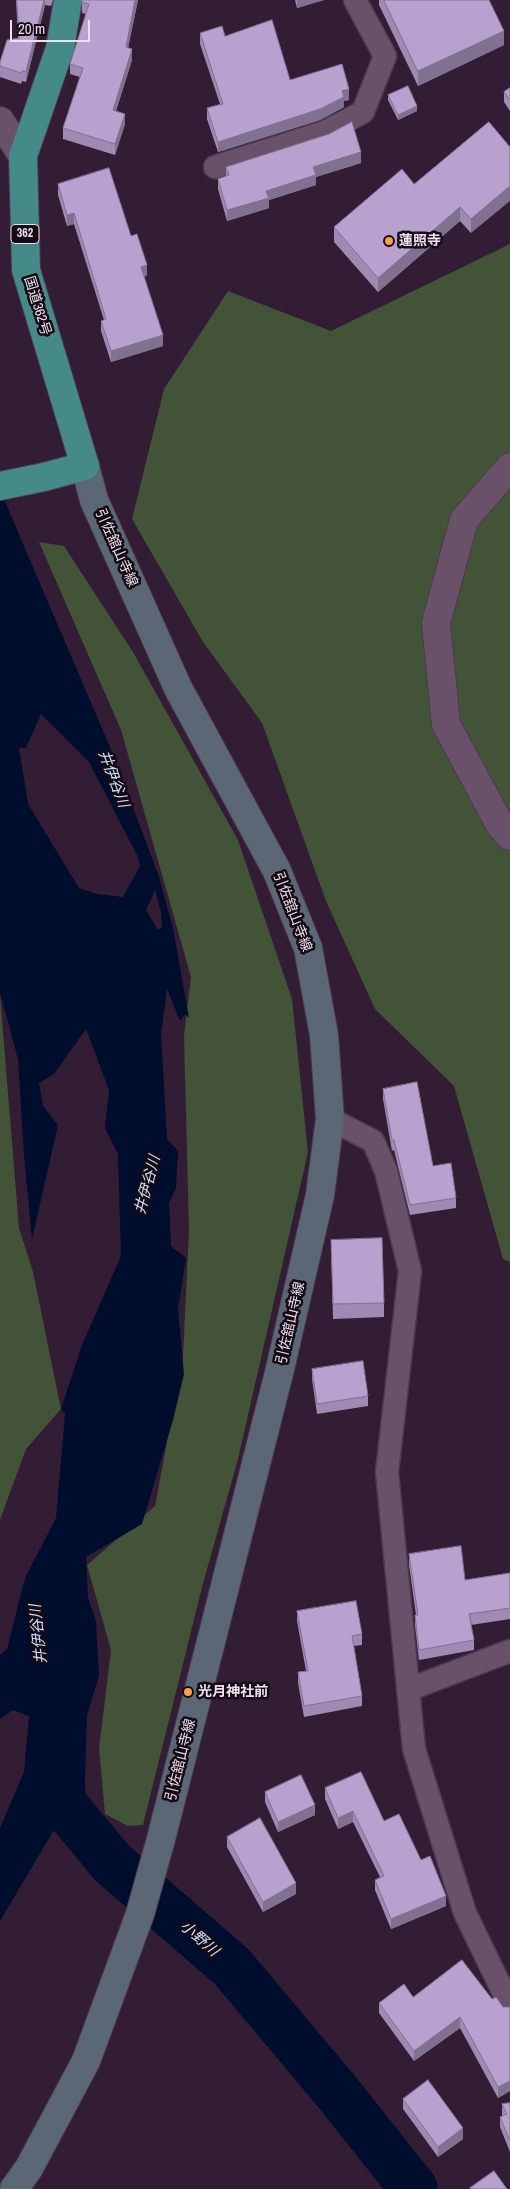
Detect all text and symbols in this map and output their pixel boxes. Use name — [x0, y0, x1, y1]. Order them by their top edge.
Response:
scale bar — [12, 10, 92, 42]
text: 20 m — [18, 18, 45, 39]
road number: 362 — [11, 224, 39, 243]
place label: 蓮照寺 — [399, 233, 441, 249]
marker: 蓮照寺 — [383, 235, 395, 247]
street label: 国道362号 — [20, 274, 54, 338]
street label: 引佐舘山寺線 — [91, 506, 141, 590]
water label: 井伊谷川 — [94, 748, 132, 810]
street label: 引佐舘山寺線 — [269, 870, 315, 954]
water label: 井伊谷川 — [132, 1154, 164, 1216]
street label: 引佐舘山寺線 — [273, 1280, 309, 1366]
water label: 井伊谷川 — [27, 1603, 51, 1665]
place label: 光月神社前 — [198, 1684, 268, 1700]
marker: 光月神社前 — [182, 1686, 194, 1698]
street label: 引佐舘山寺線 — [163, 1717, 199, 1803]
water label: 小野川 — [176, 1917, 222, 1961]

